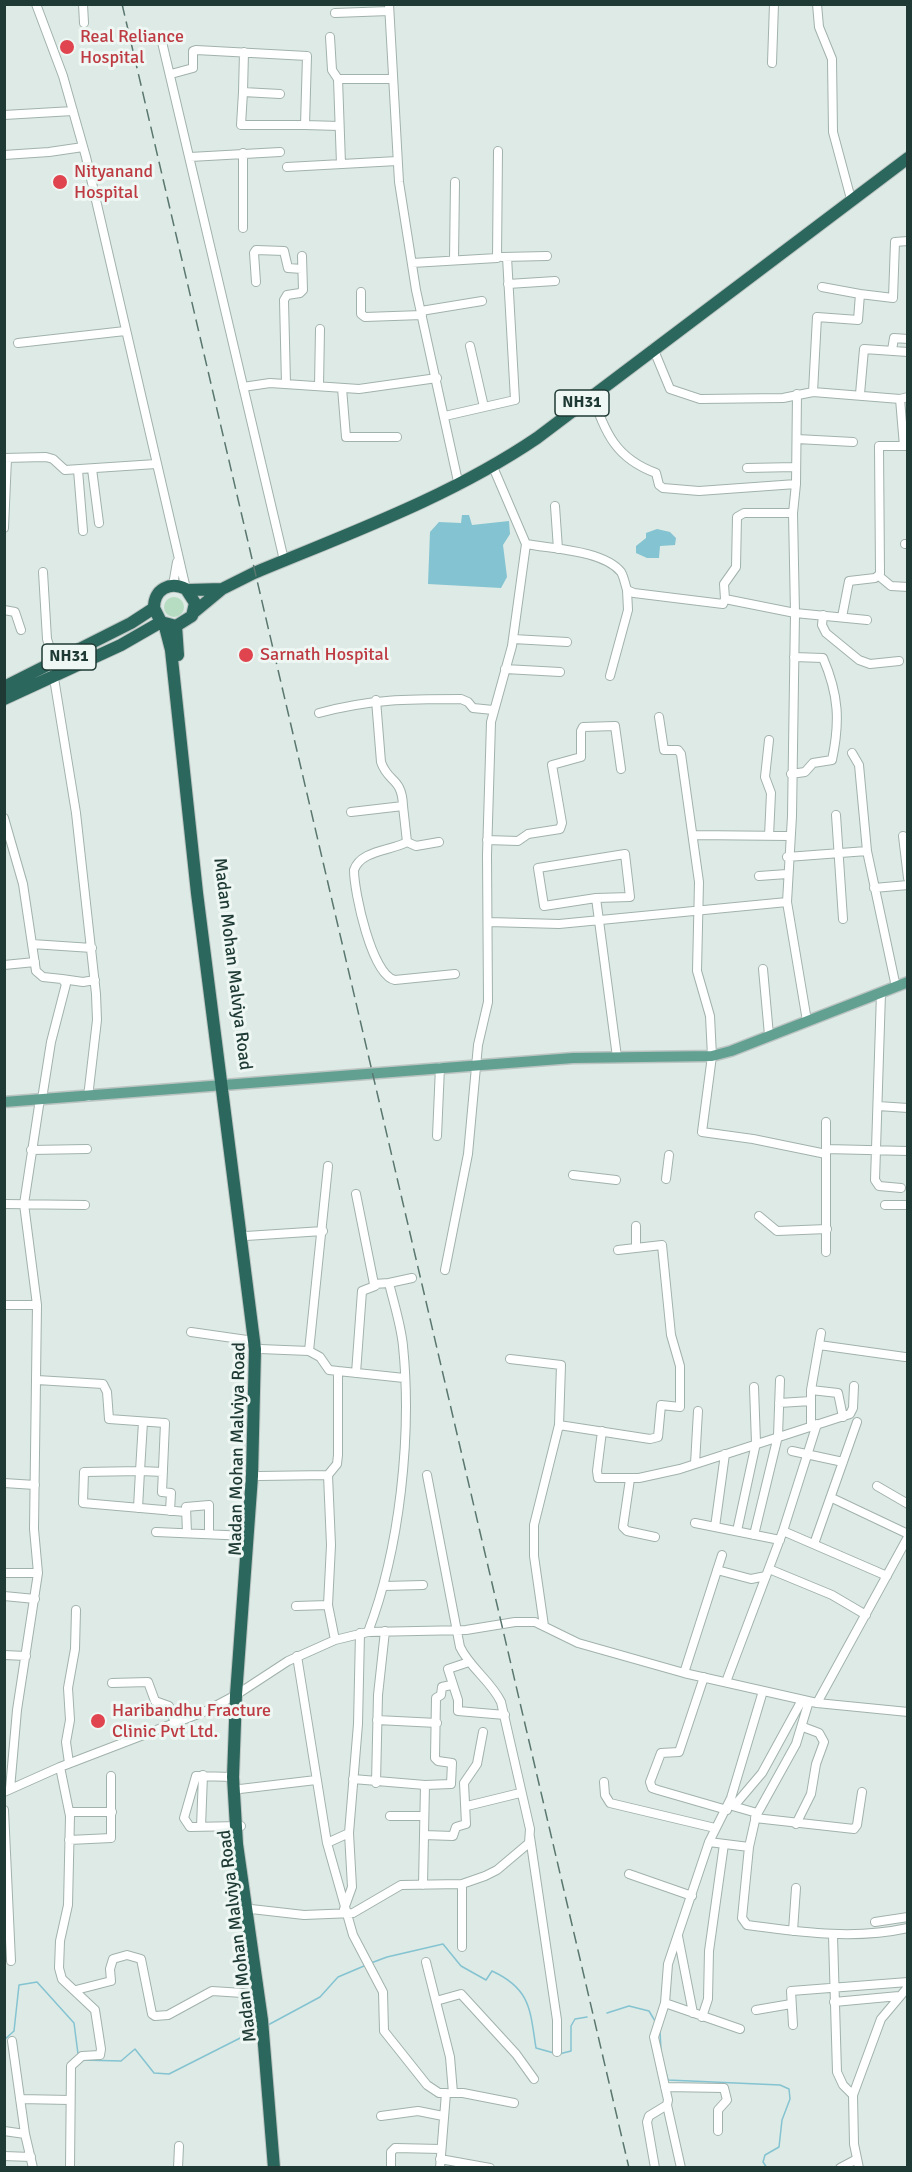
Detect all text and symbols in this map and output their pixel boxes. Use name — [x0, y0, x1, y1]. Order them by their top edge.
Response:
place label: Real Reliance Hospital — [80, 26, 184, 68]
marker: Real Reliance Hospital — [58, 38, 76, 56]
place label: Nityanand Hospital — [74, 161, 153, 204]
marker: Nityanand Hospital — [51, 173, 69, 191]
road number: NH31 — [555, 390, 609, 416]
road number: NH31 — [42, 644, 96, 670]
place label: Sarnath Hospital — [260, 644, 389, 666]
marker: Sarnath Hospital — [237, 646, 255, 664]
street label: Madan Mohan Malviya Road — [208, 857, 256, 1071]
street label: Madan Mohan Malviya Road — [225, 1342, 251, 1556]
place label: Haribandhu Fracture Clinic Pvt Ltd. — [112, 1700, 271, 1742]
marker: Haribandhu Fracture Clinic Pvt Ltd. — [89, 1712, 107, 1730]
street label: Madan Mohan Malviya Road — [214, 1829, 262, 2043]

